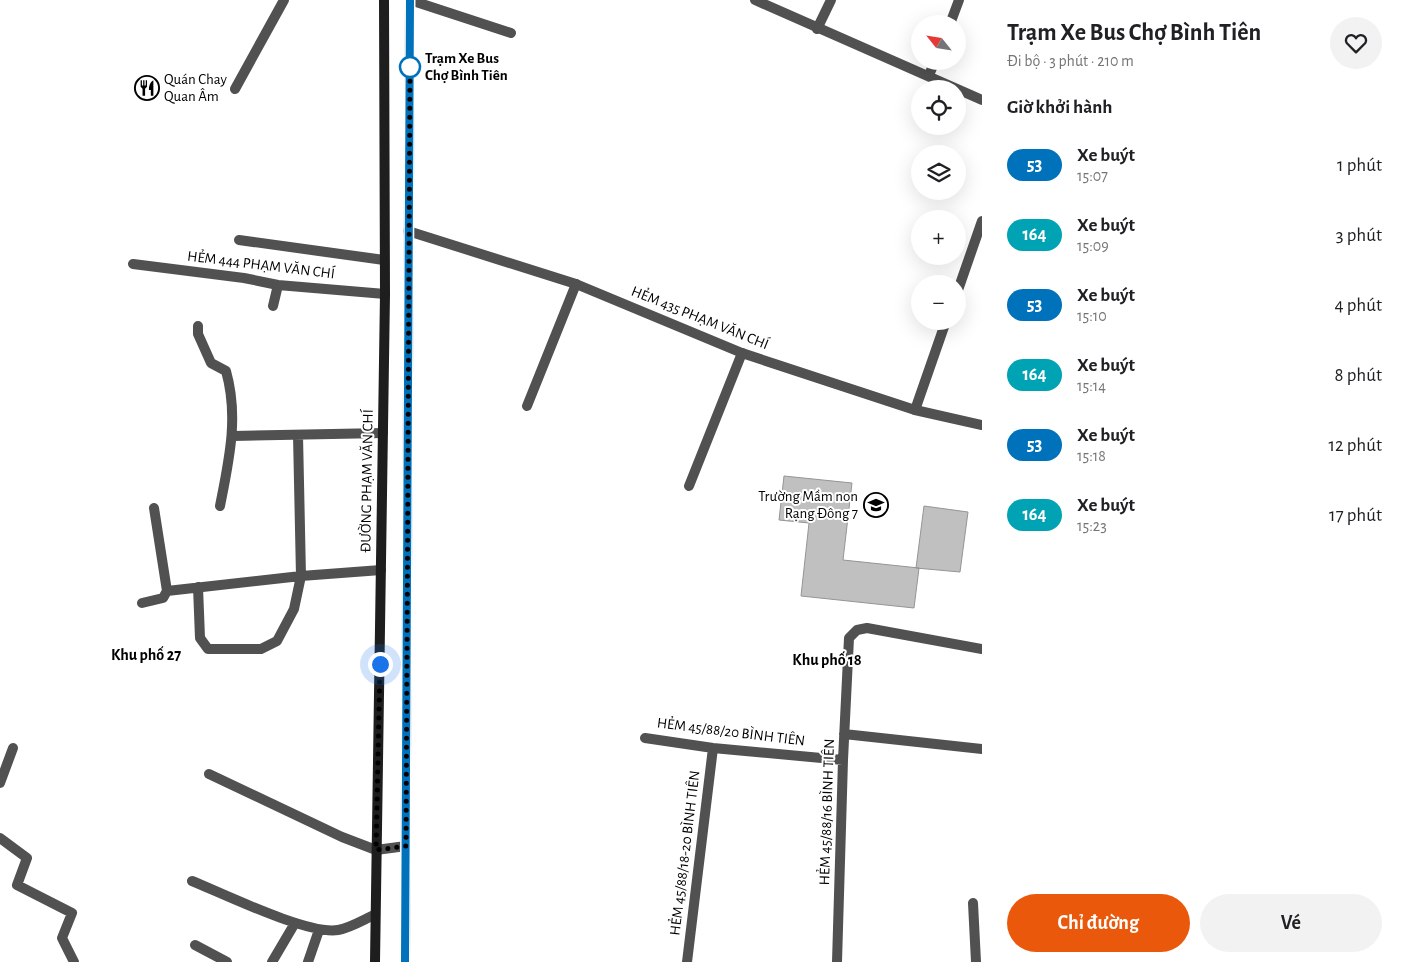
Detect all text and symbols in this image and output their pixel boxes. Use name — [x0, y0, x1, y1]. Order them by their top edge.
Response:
north arrow — [911, 15, 966, 70]
map controls — [911, 15, 966, 330]
button: heart — [1330, 17, 1382, 69]
text: Trạm Xe Bus Chợ Bình Tiên — [1007, 21, 1261, 45]
place label: Trạm Xe Bus Chợ Bình Tiên — [425, 51, 508, 83]
text: Đi bộ · 3 phút · 210 m — [1007, 53, 1134, 69]
marker: Trạm Xe Bus Chợ Bình Tiên — [399, 56, 421, 78]
place label: Quán Chay Quan Âm — [164, 72, 228, 104]
restaurant icon: Quán Chay Quan Âm — [134, 75, 160, 101]
button: locate — [911, 80, 966, 135]
text: Giờ khởi hành — [1007, 98, 1112, 117]
button: layers — [911, 145, 966, 200]
text: Xe buýt — [1077, 146, 1135, 165]
text: 53 — [1027, 156, 1042, 174]
text: 1 phút — [1337, 156, 1382, 175]
text: 15:07 — [1077, 168, 1108, 184]
button: + — [911, 210, 966, 265]
text: Xe buýt — [1077, 216, 1135, 235]
text: 164 — [1022, 226, 1047, 244]
text: 3 phút — [1336, 226, 1382, 245]
text: 15:09 — [1077, 238, 1109, 254]
street label: HẺM 444 PHẠM VĂN CHÍ — [186, 247, 336, 281]
button: − — [911, 275, 966, 330]
street label: HẺM 435 PHẠM VĂN CHÍ — [629, 282, 772, 352]
text: Xe buýt — [1077, 286, 1135, 305]
text: 53 — [1027, 296, 1042, 314]
text: 4 phút — [1334, 296, 1382, 315]
text: 15:10 — [1077, 308, 1107, 324]
text: Xe buýt — [1077, 356, 1135, 375]
text: 164 — [1022, 366, 1047, 384]
text: 8 phút — [1335, 366, 1382, 385]
text: 15:14 — [1077, 378, 1106, 394]
street label: ĐƯỜNG PHẠM VĂN CHÍ — [356, 409, 376, 553]
text: Xe buýt — [1077, 426, 1135, 445]
text: 53 — [1027, 436, 1042, 454]
text: 12 phút — [1328, 436, 1382, 455]
text: 15:18 — [1077, 448, 1106, 464]
place label: Trường Mầm non Rạng Đông 7 — [758, 489, 858, 521]
school or university icon: Trường Mầm non Rạng Đông 7 — [863, 492, 889, 518]
text: Xe buýt — [1077, 496, 1135, 515]
text: 164 — [1022, 506, 1047, 524]
text: 17 phút — [1329, 506, 1382, 525]
text: 15:23 — [1077, 518, 1107, 534]
district label: Khu phố 27 — [111, 646, 181, 663]
district label: Khu phố 18 — [792, 651, 862, 668]
your location — [368, 652, 393, 677]
street label: HẺM 45/88/20 BÌNH TIÊN — [656, 713, 806, 749]
street label: HẺM 45/88/16 BÌNH TIÊN — [815, 738, 837, 886]
street label: HẺM 45/88/18-20 BÌNH TIÊN — [665, 769, 703, 936]
button: Chỉ đường — [1007, 894, 1190, 952]
button: Vé — [1200, 894, 1382, 952]

